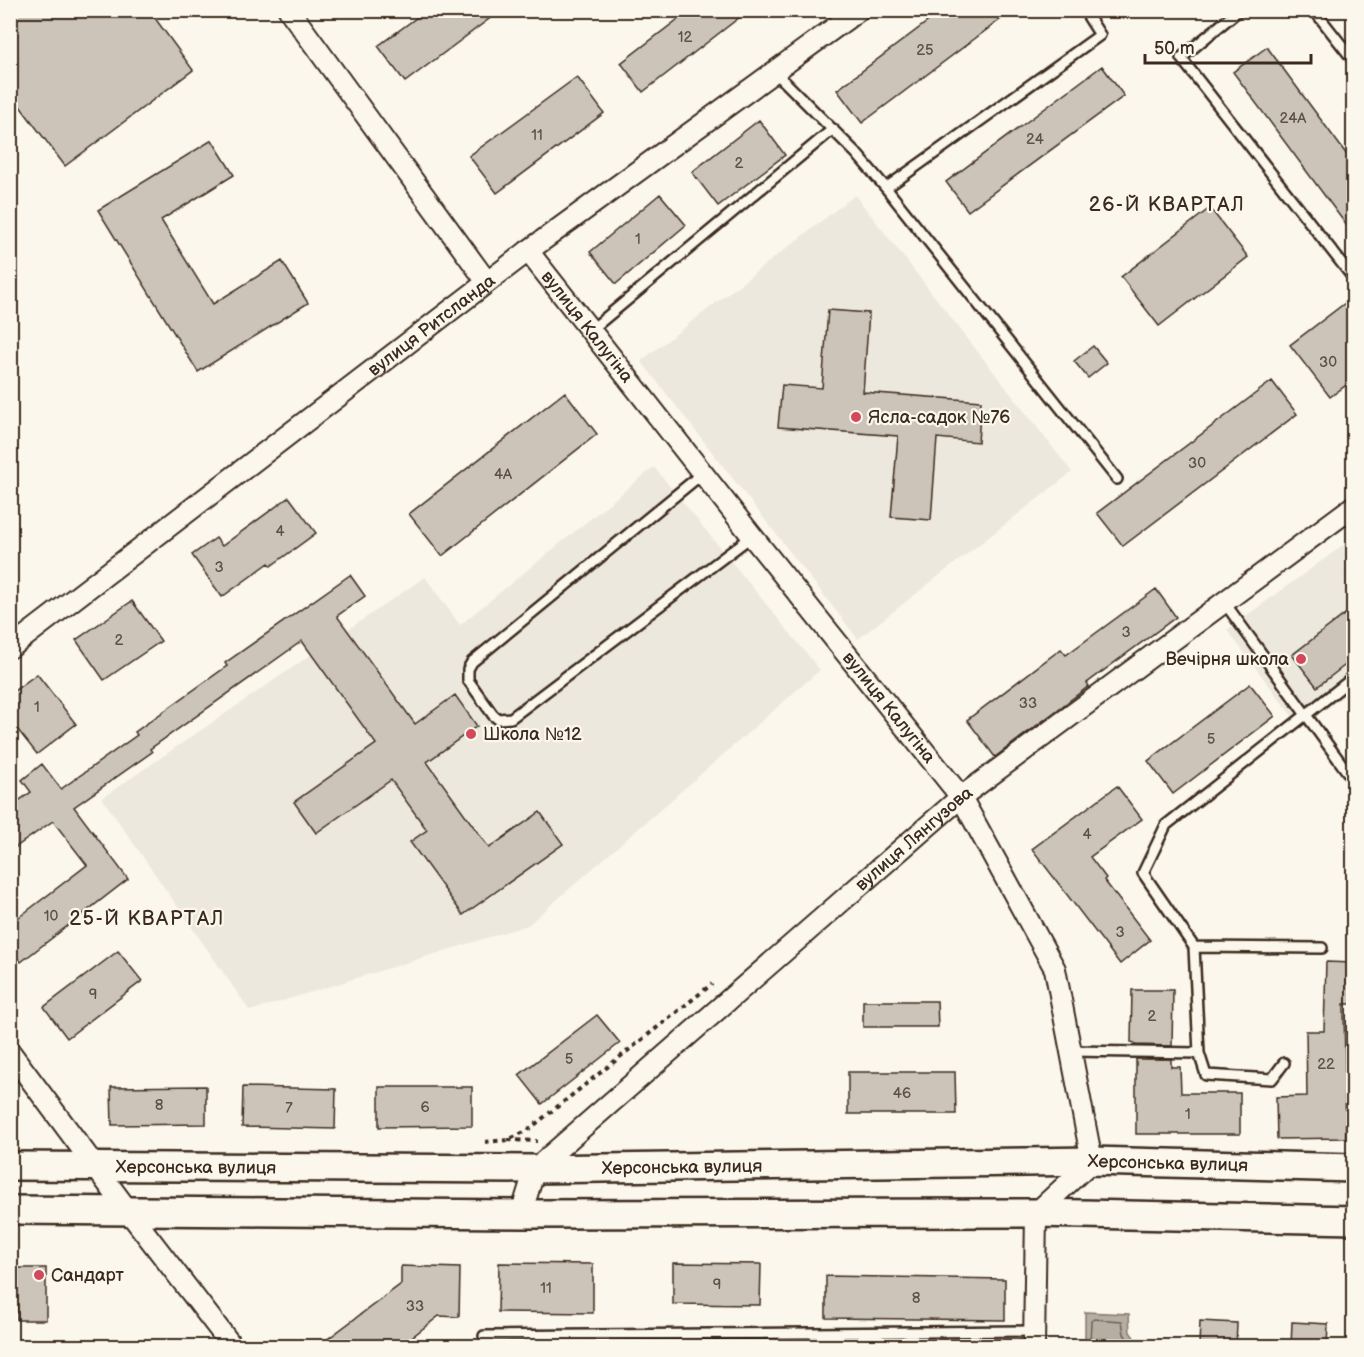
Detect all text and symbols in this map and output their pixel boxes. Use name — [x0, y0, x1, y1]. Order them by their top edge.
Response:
scale bar — [1145, 27, 1312, 65]
house number: 12 — [678, 28, 692, 47]
text: 50 m — [1154, 38, 1195, 59]
house number: 25 — [916, 41, 934, 60]
house number: 24А — [1280, 109, 1307, 128]
house number: 11 — [531, 126, 543, 145]
house number: 24 — [1026, 130, 1044, 149]
house number: 2 — [735, 154, 744, 173]
district label: 26-Й КВАРТАЛ — [1089, 193, 1245, 217]
house number: 1 — [635, 230, 641, 249]
street label: вулиця Калугіна — [537, 266, 638, 387]
street label: вулиця Ритсланда — [364, 269, 499, 380]
house number: 30 — [1319, 353, 1337, 372]
place label: Ясла-садок №76 — [868, 407, 1010, 428]
marker: Ясла-садок №76 — [849, 410, 863, 424]
house number: 30 — [1188, 454, 1206, 473]
house number: 4А — [494, 465, 513, 484]
house number: 4 — [275, 522, 285, 541]
house number: 3 — [214, 558, 224, 577]
house number: 3 — [1121, 623, 1131, 642]
house number: 2 — [115, 631, 124, 650]
street label: вулиця Калугіна — [838, 647, 940, 768]
place label: Вечірня школа — [1165, 649, 1289, 670]
marker: Вечірня школа — [1294, 652, 1308, 666]
house number: 33 — [1019, 694, 1037, 713]
house number: 1 — [34, 698, 40, 717]
place label: Школа №12 — [483, 724, 582, 745]
marker: Школа №12 — [464, 727, 478, 741]
house number: 5 — [1207, 730, 1215, 749]
street label: вулиця Лянгузова — [851, 781, 977, 895]
house number: 4 — [1082, 825, 1092, 844]
house number: 10 — [44, 907, 58, 926]
district label: 25-Й КВАРТАЛ — [69, 907, 225, 931]
house number: 3 — [1115, 923, 1125, 942]
house number: 9 — [89, 985, 97, 1004]
house number: 2 — [1148, 1007, 1157, 1026]
house number: 5 — [565, 1050, 573, 1069]
house number: 22 — [1317, 1055, 1335, 1074]
house number: 46 — [893, 1084, 911, 1103]
house number: 8 — [155, 1096, 164, 1115]
house number: 6 — [420, 1098, 430, 1117]
house number: 7 — [285, 1099, 293, 1118]
house number: 1 — [1185, 1105, 1191, 1124]
street label: Херсонська вулиця — [1087, 1150, 1249, 1176]
street label: Херсонська вулиця — [601, 1155, 762, 1179]
street label: Херсонська вулиця — [116, 1156, 276, 1178]
place label: Сандарт — [51, 1265, 124, 1286]
marker: Сандарт — [32, 1268, 46, 1282]
house number: 9 — [713, 1275, 721, 1294]
house number: 11 — [540, 1279, 552, 1298]
house number: 8 — [912, 1289, 921, 1308]
house number: 33 — [406, 1297, 424, 1316]

